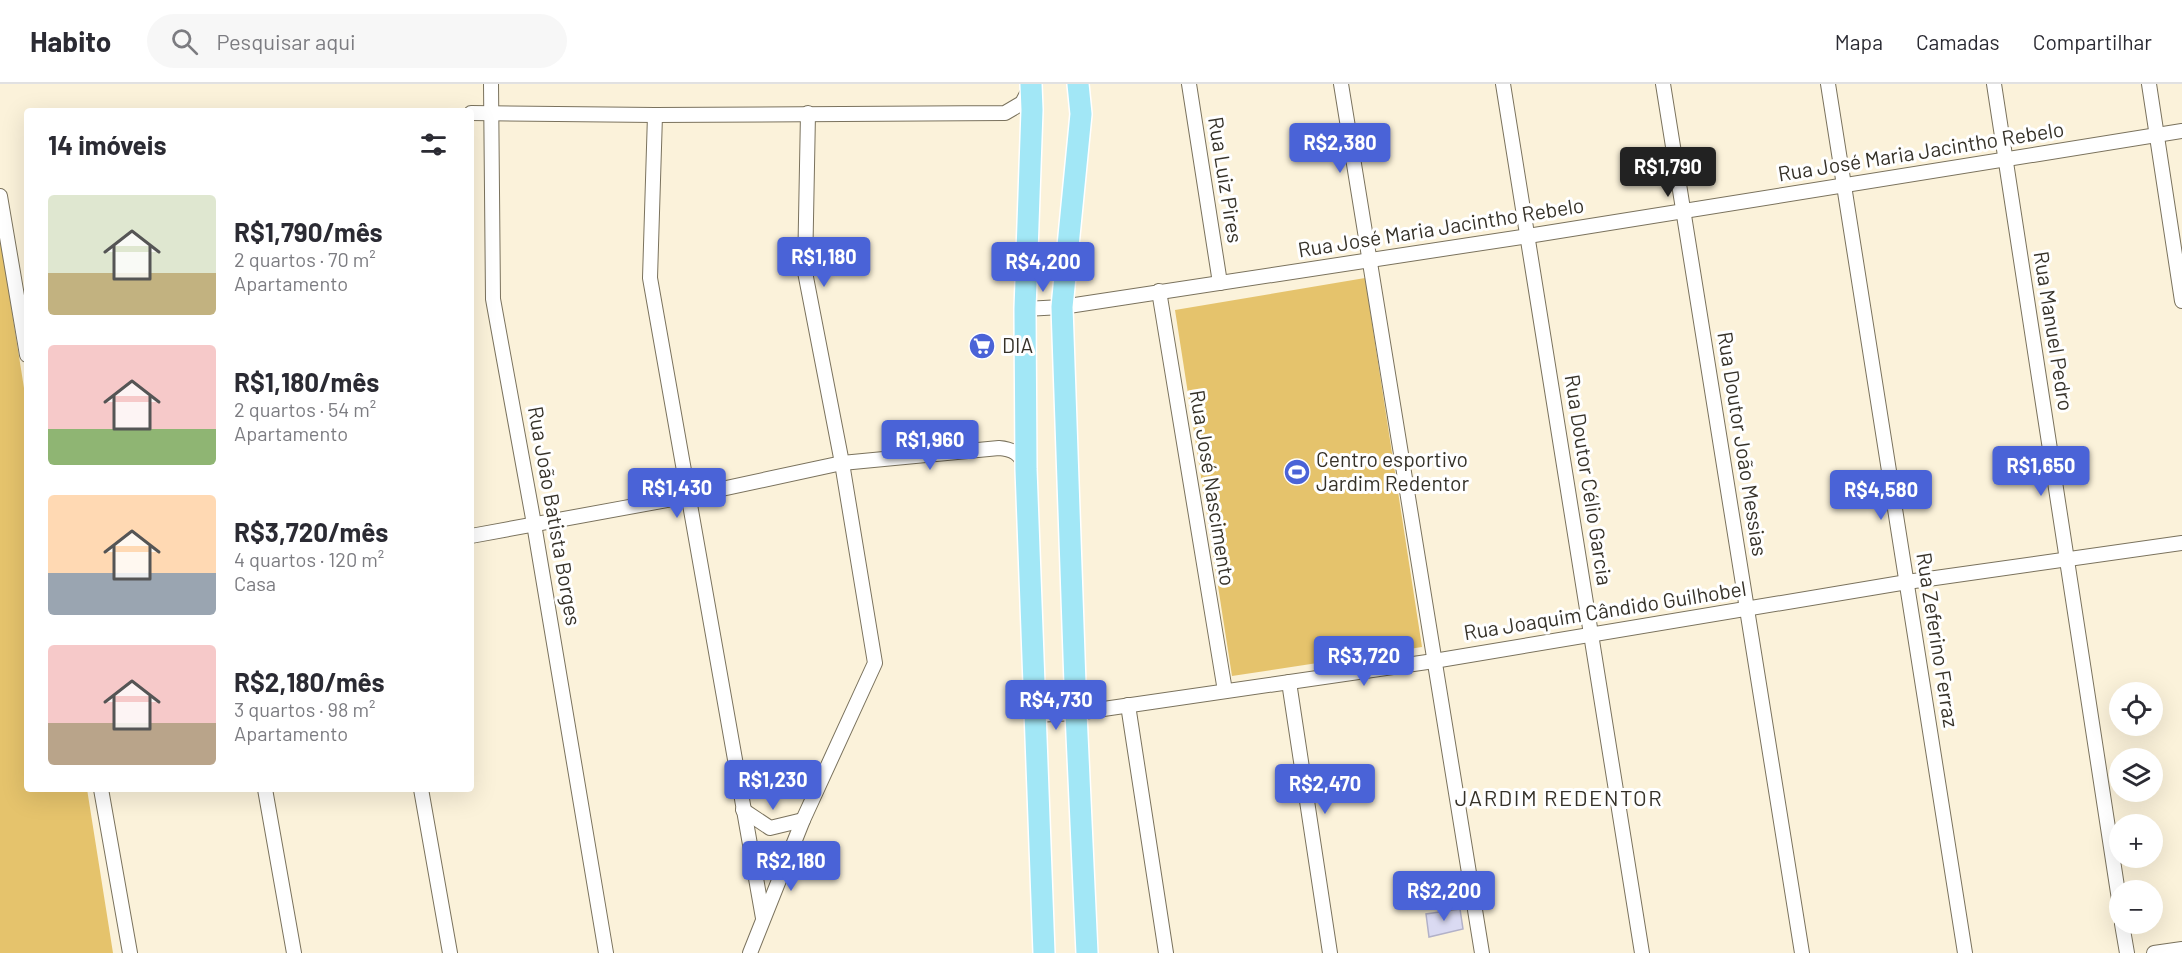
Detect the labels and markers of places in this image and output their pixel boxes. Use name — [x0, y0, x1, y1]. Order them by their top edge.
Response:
pin: R$2,380 — [1285, 123, 1395, 174]
pin: R$1,790 — [1613, 147, 1723, 198]
pin: R$1,180 — [769, 237, 879, 288]
pin: R$4,200 — [988, 242, 1098, 293]
supermarket icon: DIA — [967, 331, 997, 361]
place label: DIA — [1002, 332, 1033, 357]
pin: R$1,960 — [875, 420, 985, 471]
place label: Centro esportivo Jardim Redentor — [1316, 446, 1470, 495]
pin: R$1,650 — [1986, 446, 2096, 497]
sports icon: Centro esportivo Jardim Redentor — [1282, 457, 1312, 487]
pin: R$1,430 — [622, 468, 732, 519]
pin: R$4,580 — [1826, 470, 1936, 521]
pin: R$3,720 — [1309, 636, 1419, 687]
pin: R$4,730 — [1001, 680, 1111, 731]
pin: R$1,230 — [718, 760, 828, 811]
pin: R$2,470 — [1270, 764, 1380, 815]
pin: R$2,180 — [736, 841, 846, 892]
pin: R$2,200 — [1389, 871, 1499, 922]

